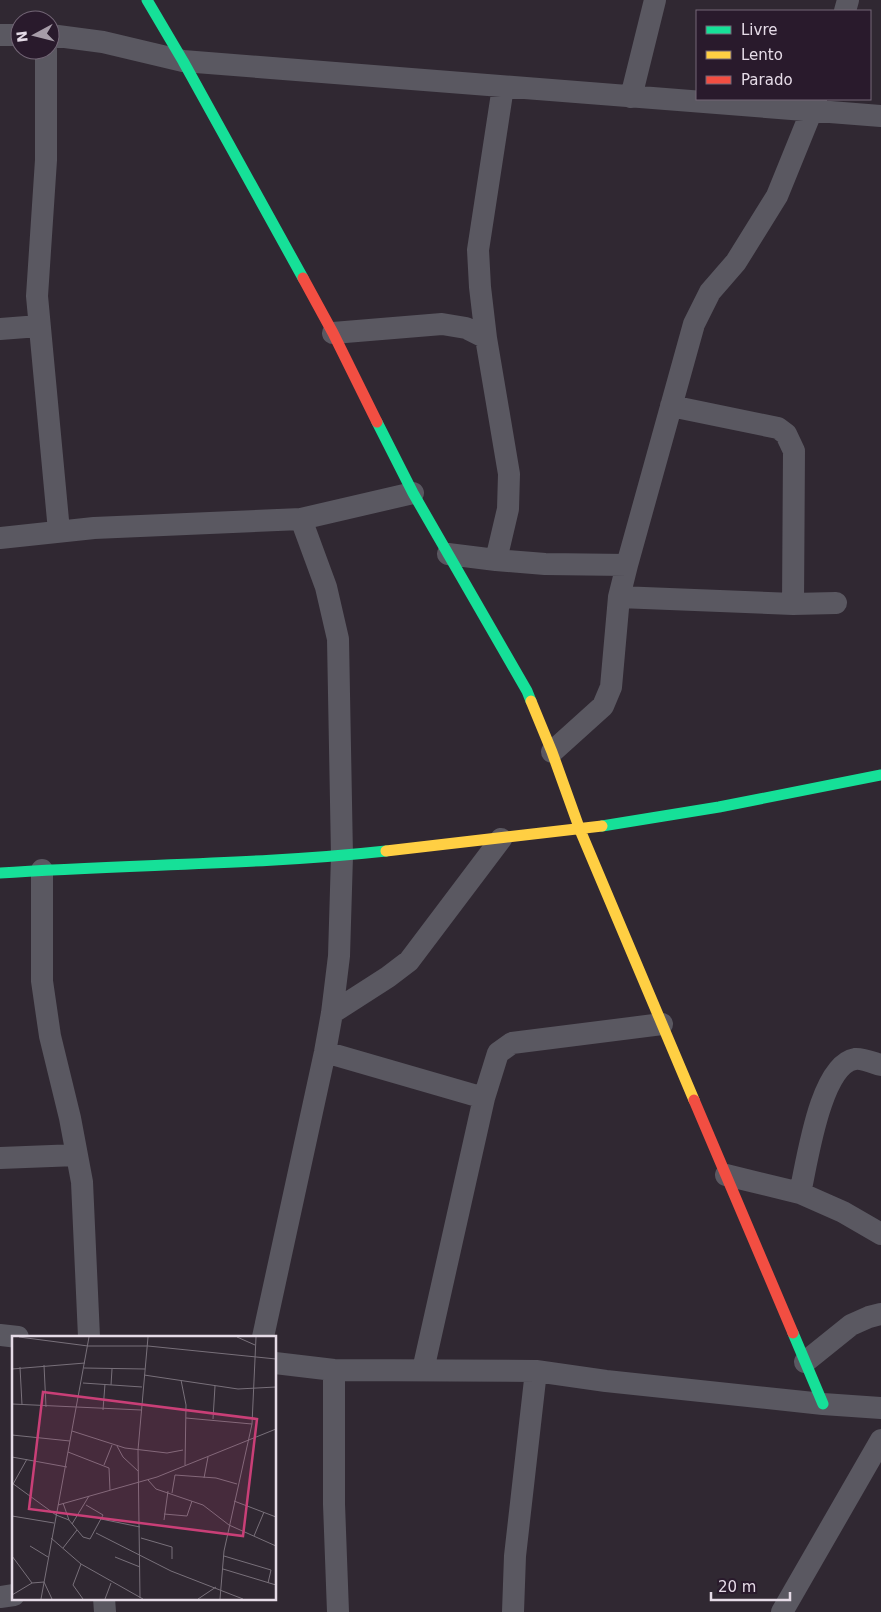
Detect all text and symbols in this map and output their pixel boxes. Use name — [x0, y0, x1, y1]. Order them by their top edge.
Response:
north arrow — [10, 10, 60, 60]
legend — [696, 10, 871, 100]
text: Livre — [741, 21, 777, 39]
text: N — [13, 30, 31, 43]
text: Lento — [741, 46, 783, 64]
text: Parado — [741, 71, 793, 89]
inset map — [12, 1336, 276, 1600]
scale bar — [711, 1570, 790, 1602]
text: 20 m — [718, 1578, 756, 1596]

